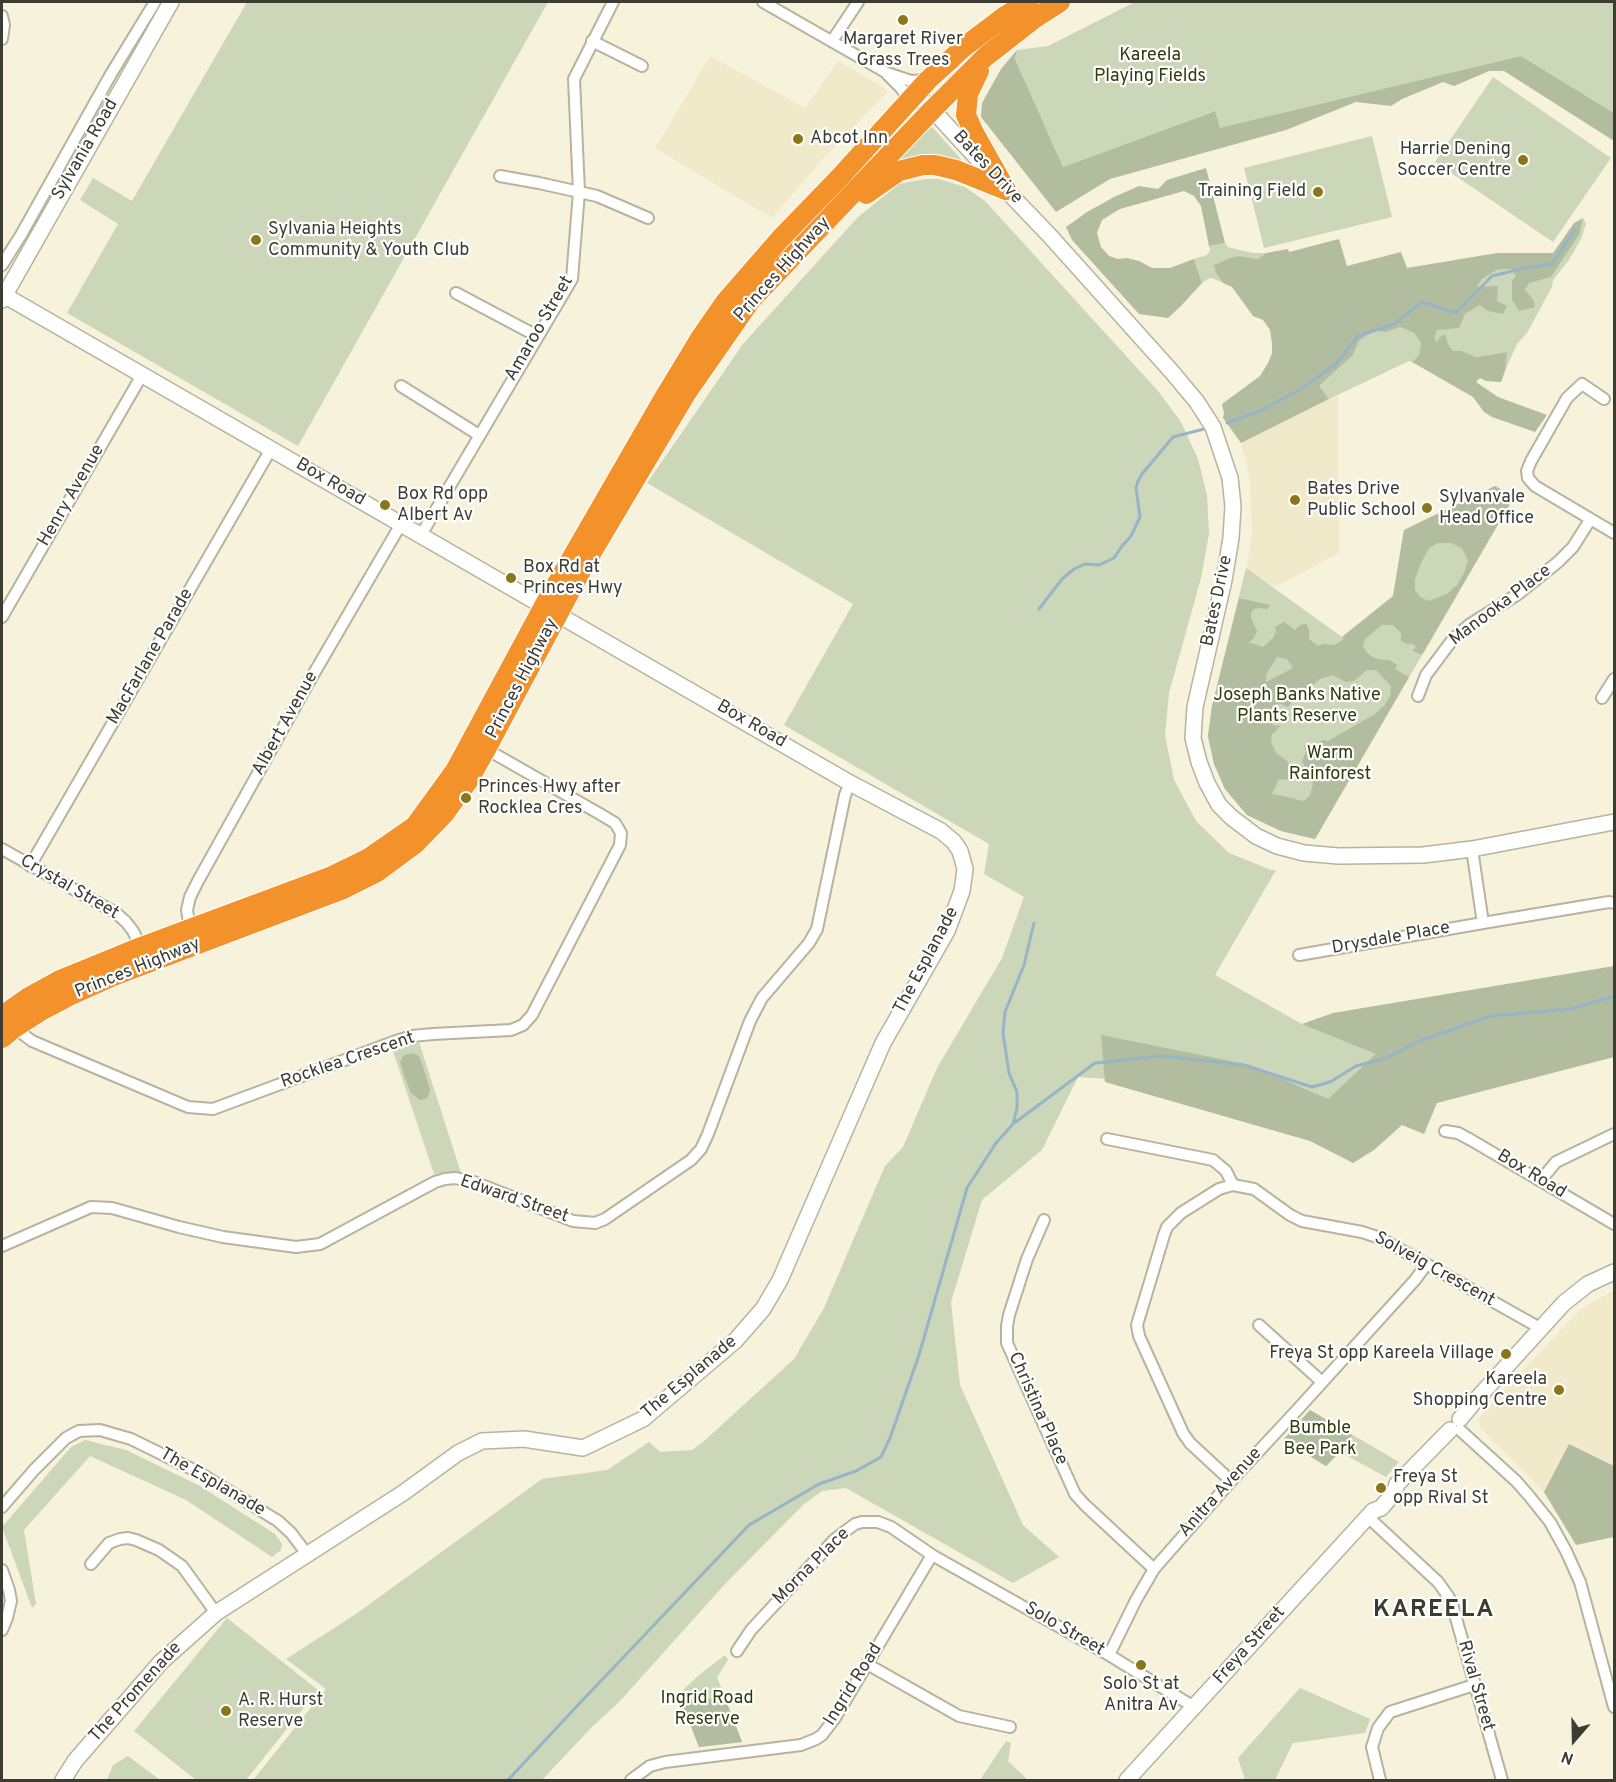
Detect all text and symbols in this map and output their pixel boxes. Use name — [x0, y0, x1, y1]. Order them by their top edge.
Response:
marker: Margaret River Grass Trees — [896, 13, 910, 27]
place label: Margaret River Grass Trees — [843, 29, 963, 72]
park label: Kareela Playing Fields — [1094, 45, 1206, 88]
street label: Sylvania Road — [48, 96, 124, 204]
street label: Bates Drive — [948, 127, 1026, 209]
place label: Abcot Inn — [810, 128, 888, 150]
marker: Abcot Inn — [791, 132, 805, 146]
place label: Harrie Dening Soccer Centre — [1397, 139, 1511, 182]
marker: Harrie Dening Soccer Centre — [1516, 153, 1530, 167]
place label: Training Field — [1198, 181, 1306, 203]
marker: Training Field — [1311, 185, 1325, 199]
street label: Princes Highway — [730, 213, 836, 327]
place label: Sylvania Heights Community & Youth Club — [268, 219, 469, 262]
marker: Sylvania Heights Community & Youth Club — [249, 233, 263, 247]
street label: Amaroo Street — [501, 273, 579, 385]
street label: Henry Avenue — [34, 441, 110, 551]
street label: Box Road — [291, 454, 369, 512]
place label: Bates Drive Public School — [1307, 479, 1416, 522]
place label: Box Rd opp Albert Av — [397, 484, 488, 526]
place label: Sylvanvale Head Office — [1439, 487, 1534, 530]
marker: Bates Drive Public School — [1288, 493, 1302, 507]
marker: Box Rd opp Albert Av — [378, 498, 392, 512]
marker: Sylvanvale Head Office — [1420, 501, 1434, 515]
street label: Bates Drive — [1198, 553, 1238, 649]
place label: Box Rd at Princes Hwy — [523, 557, 623, 600]
street label: Manooka Place — [1446, 561, 1556, 651]
marker: Box Rd at Princes Hwy — [504, 571, 518, 585]
street label: MacFarlane Parade — [103, 585, 199, 729]
street label: Princes Highway — [482, 615, 564, 743]
street label: Albert Avenue — [249, 668, 323, 780]
park label: Joseph Banks Native Plants Reserve — [1213, 685, 1381, 728]
street label: Box Road — [712, 696, 790, 754]
park label: Warm Rainforest — [1289, 743, 1371, 786]
place label: Princes Hwy after Rocklea Cres — [478, 777, 621, 820]
marker: Princes Hwy after Rocklea Cres — [459, 791, 473, 805]
street label: Crystal Street — [16, 851, 122, 925]
street label: The Esplanade — [890, 904, 964, 1018]
street label: Drysdale Place — [1330, 918, 1452, 960]
street label: Princes Highway — [72, 934, 204, 1004]
street label: Rocklea Crescent — [278, 1028, 418, 1094]
street label: Box Road — [1493, 1146, 1569, 1204]
street label: Edward Street — [457, 1171, 571, 1229]
street label: Solveig Crescent — [1370, 1228, 1498, 1312]
street label: The Esplanade — [638, 1332, 742, 1424]
place label: Freya St opp Kareela Village — [1269, 1343, 1494, 1365]
marker: Freya St opp Kareela Village — [1499, 1347, 1513, 1361]
street label: Christina Place — [1002, 1349, 1072, 1469]
place label: Kareela Shopping Centre — [1412, 1369, 1547, 1412]
marker: Kareela Shopping Centre — [1552, 1383, 1566, 1397]
park label: Bumble Bee Park — [1283, 1418, 1357, 1460]
street label: The Esplanade — [155, 1444, 269, 1522]
street label: Anitra Avenue — [1175, 1444, 1267, 1542]
place label: Freya St opp Rival St — [1393, 1467, 1489, 1510]
marker: Freya St opp Rival St — [1374, 1481, 1388, 1495]
street label: Morna Place — [769, 1524, 855, 1610]
district label: KAREELA — [1373, 1597, 1495, 1625]
street label: Solo Street — [1020, 1598, 1108, 1662]
street label: Freya Street — [1210, 1603, 1290, 1689]
street label: The Promenade — [85, 1638, 187, 1748]
street label: Rival Street — [1452, 1638, 1498, 1734]
street label: Ingrid Road — [820, 1640, 888, 1730]
marker: Solo St at Anitra Av — [1134, 1658, 1148, 1672]
place label: Solo St at Anitra Av — [1102, 1674, 1180, 1716]
park label: Ingrid Road Reserve — [660, 1688, 754, 1730]
place label: A. R. Hurst Reserve — [238, 1690, 323, 1732]
marker: A. R. Hurst Reserve — [219, 1704, 233, 1718]
north arrow — [1544, 1710, 1604, 1770]
text: N — [1559, 1746, 1577, 1768]

